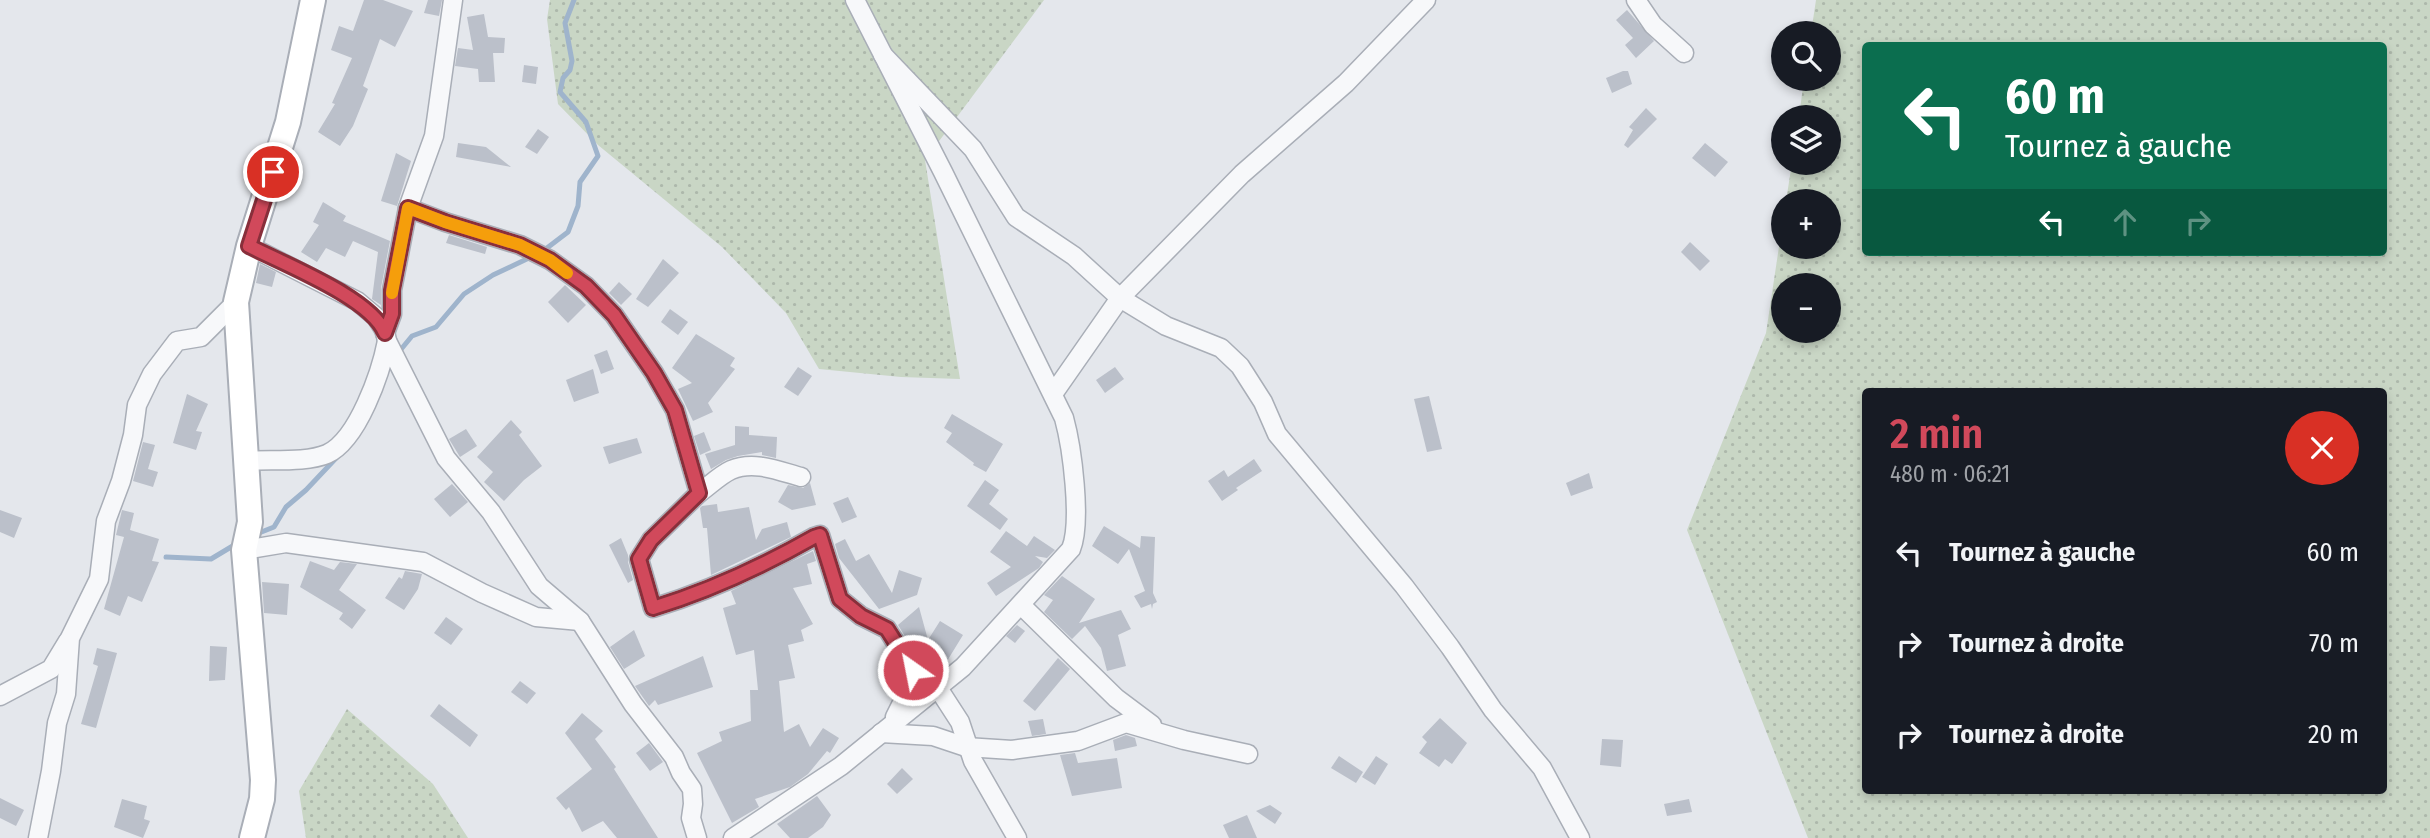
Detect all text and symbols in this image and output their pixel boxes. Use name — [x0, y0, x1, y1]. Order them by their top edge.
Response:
map controls — [1771, 21, 1841, 343]
button: search — [1771, 21, 1841, 91]
text: 60 m — [2005, 67, 2105, 126]
icon: left — [1890, 70, 1981, 161]
button: layers — [1771, 105, 1841, 175]
text: Tournez à gauche — [2005, 127, 2232, 165]
pin — [243, 142, 303, 202]
icon: arrive — [254, 153, 292, 191]
button: + — [1771, 189, 1841, 259]
icon: left — [2033, 203, 2071, 241]
icon: ahead — [2106, 203, 2144, 241]
icon: right — [2179, 203, 2217, 241]
button: − — [1771, 273, 1841, 343]
text: 2 min — [1890, 409, 1983, 459]
button: close — [2285, 411, 2359, 485]
text: 480 m · 06:21 — [1890, 460, 2010, 488]
icon: left — [1890, 534, 1928, 572]
text: Tournez à gauche — [1949, 537, 2135, 568]
text: 60 m — [2306, 537, 2359, 568]
icon: right — [1890, 625, 1928, 663]
text: Tournez à droite — [1949, 628, 2124, 659]
text: 70 m — [2309, 628, 2359, 659]
position arrow — [876, 633, 950, 707]
icon: right — [1890, 716, 1928, 754]
text: Tournez à droite — [1949, 719, 2124, 750]
text: 20 m — [2308, 719, 2359, 750]

